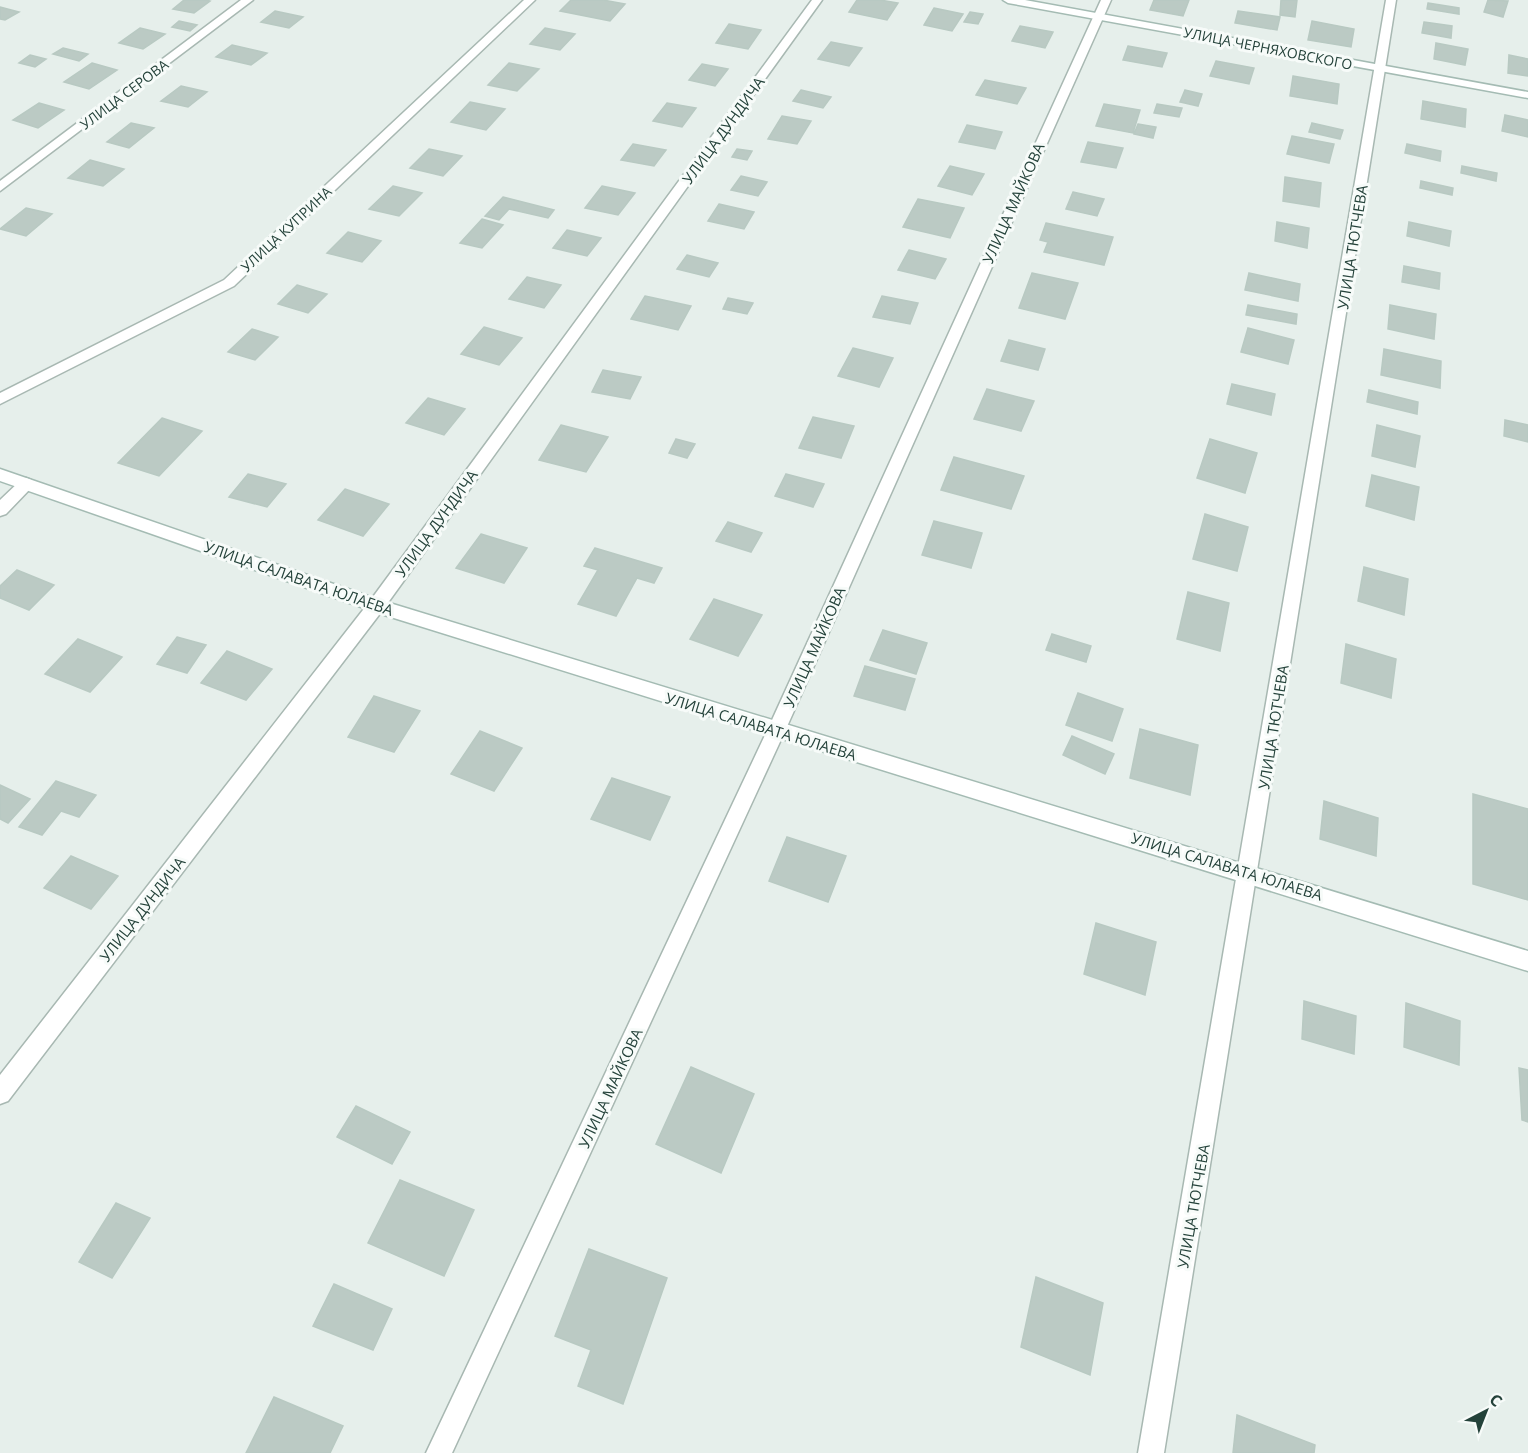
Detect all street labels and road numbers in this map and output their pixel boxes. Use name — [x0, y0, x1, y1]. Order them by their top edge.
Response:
street label: УЛИЦА ЧЕРНЯХОВСКОГО — [1182, 22, 1354, 74]
street label: УЛИЦА СЕРОВА — [76, 55, 172, 133]
street label: УЛИЦА ДУНДИЧА — [677, 72, 769, 188]
street label: УЛИЦА МАЙКОВА — [977, 139, 1049, 266]
street label: УЛИЦА КУПРИНА — [237, 182, 336, 276]
street label: УЛИЦА ТЮТЧЕВА — [1332, 183, 1372, 311]
street label: УЛИЦА ДУНДИЧА — [390, 465, 482, 581]
street label: УЛИЦА САЛАВАТА ЮЛАЕВА — [202, 536, 397, 620]
street label: УЛИЦА МАЙКОВА — [778, 583, 850, 710]
street label: УЛИЦА ТЮТЧЕВА — [1253, 663, 1293, 791]
street label: УЛИЦА САЛАВАТА ЮЛАЕВА — [663, 687, 859, 765]
street label: УЛИЦА САЛАВАТА ЮЛАЕВА — [1129, 827, 1325, 905]
street label: УЛИЦА ДУНДИЧА — [95, 852, 190, 966]
street label: УЛИЦА МАЙКОВА — [573, 1024, 647, 1151]
street label: УЛИЦА ТЮТЧЕВА — [1172, 1142, 1214, 1270]

